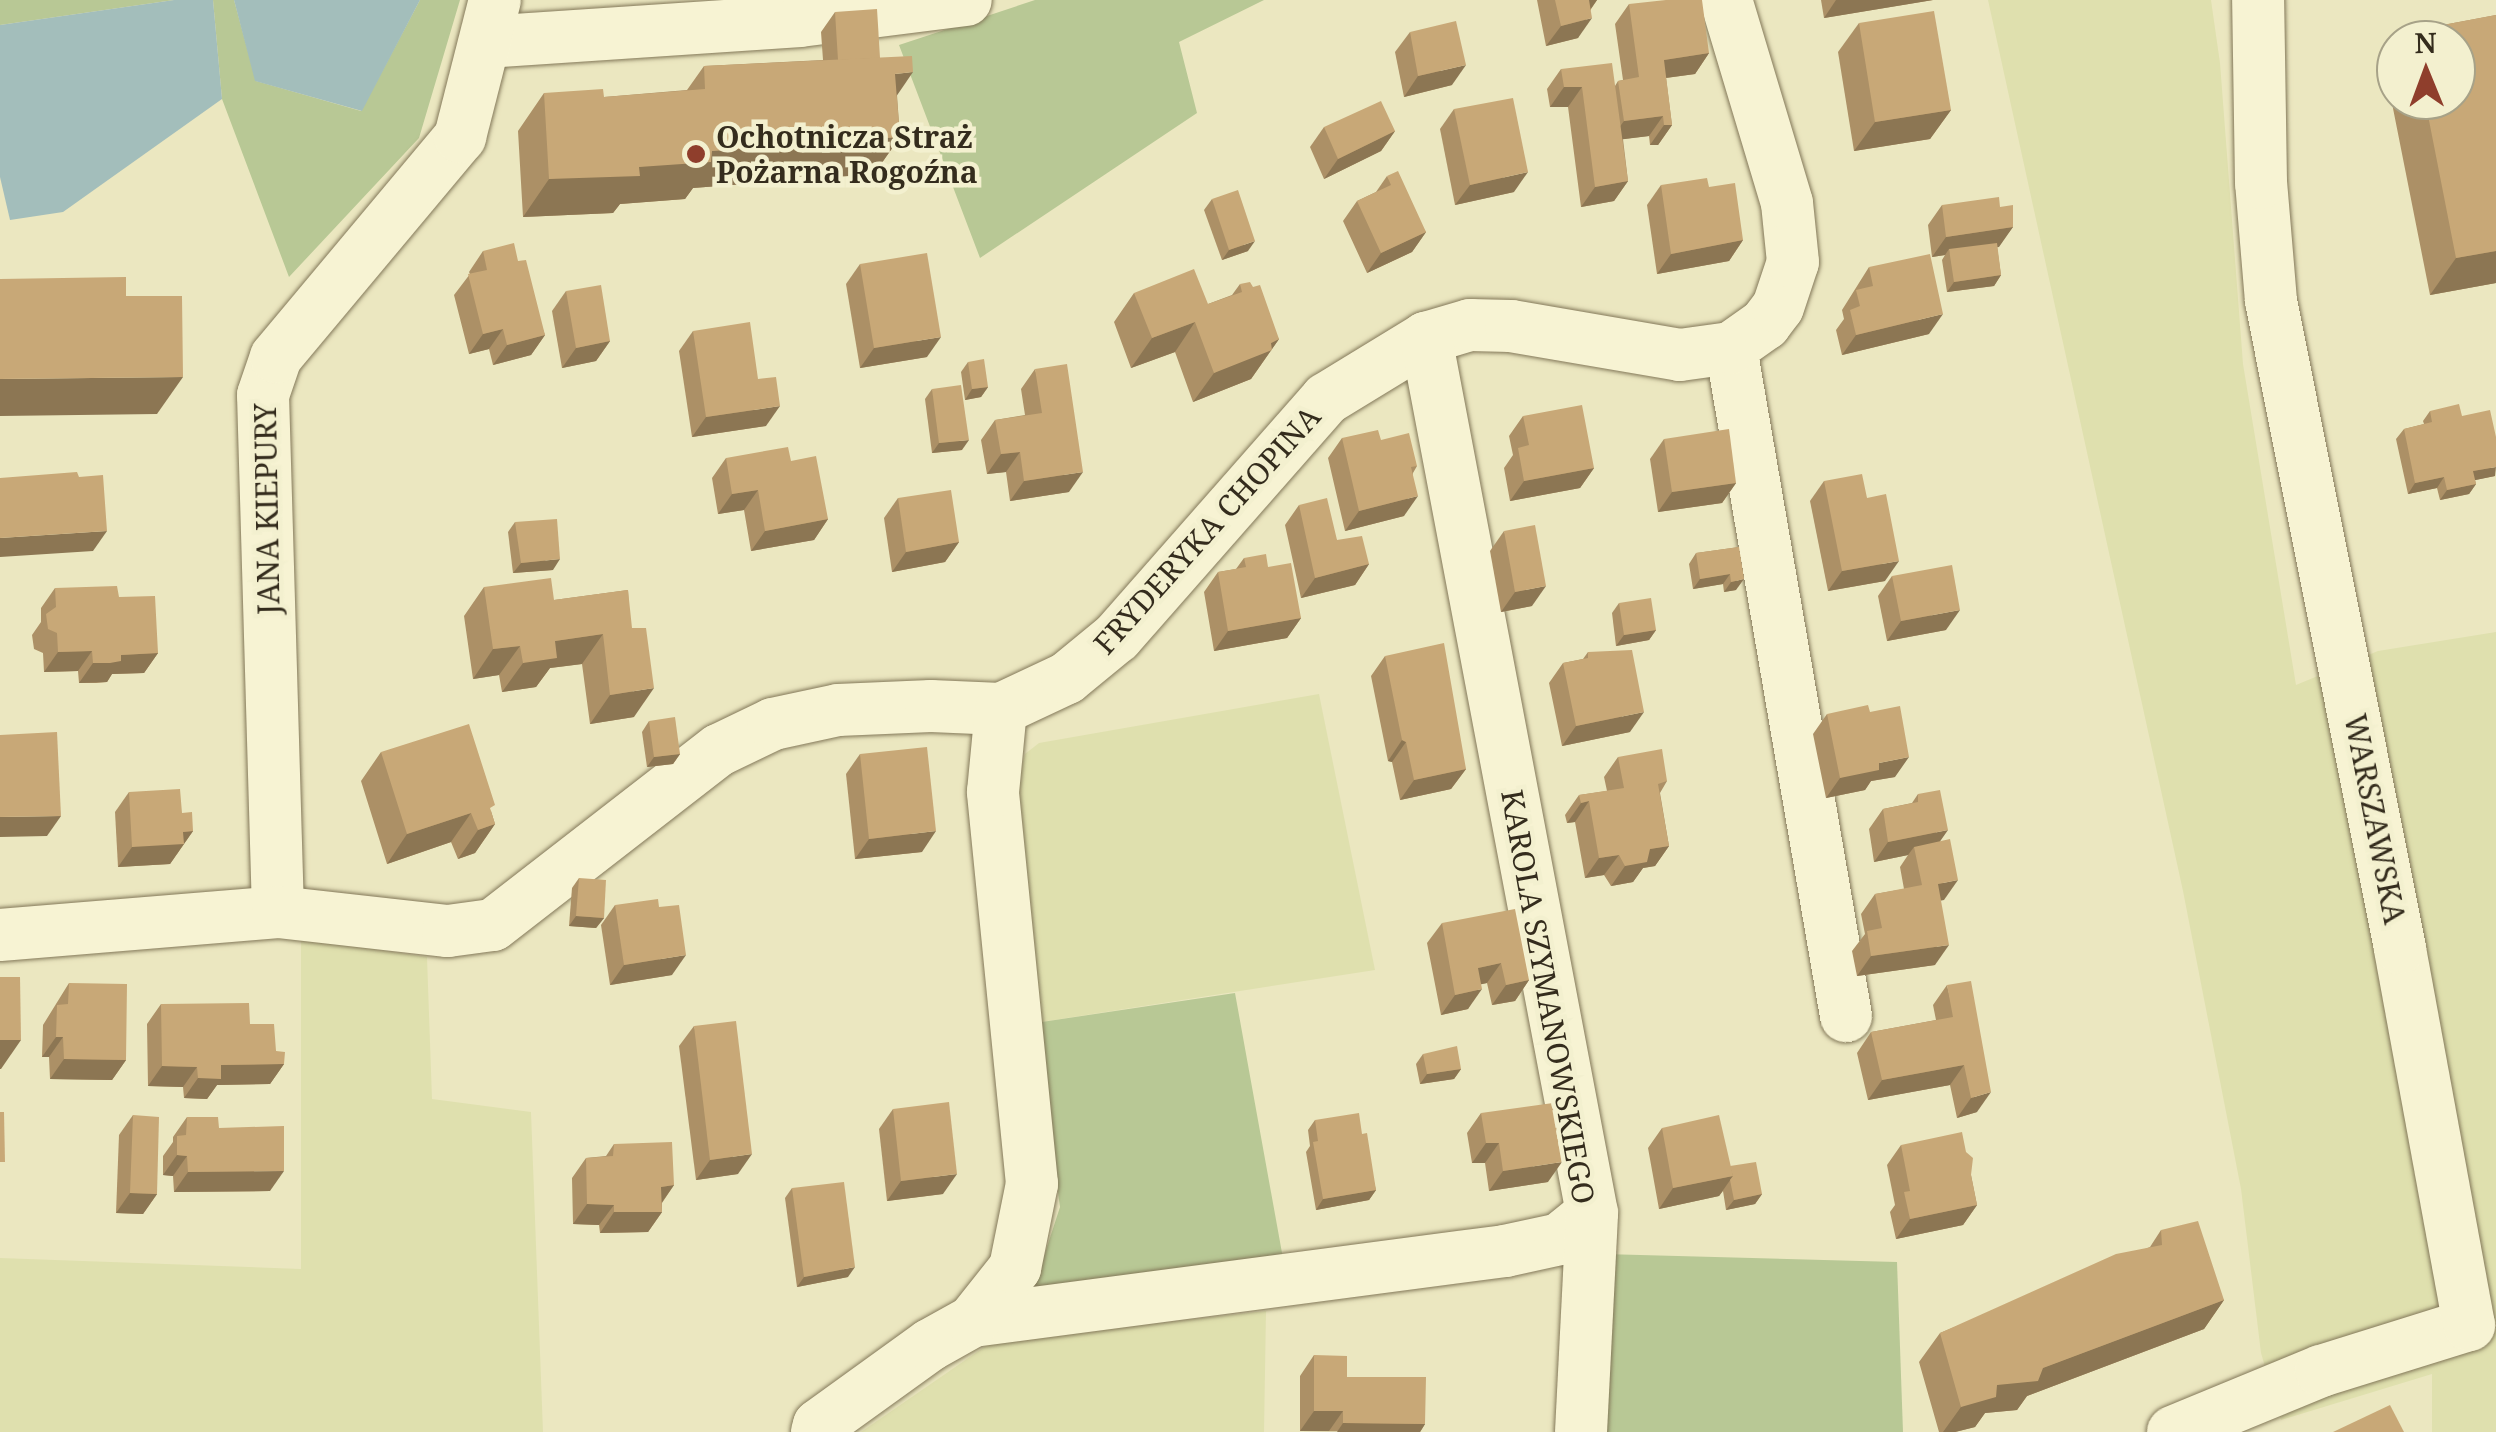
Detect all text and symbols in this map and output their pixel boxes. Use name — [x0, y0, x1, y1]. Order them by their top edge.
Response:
north arrow — [2376, 20, 2476, 120]
text: N — [2414, 23, 2437, 61]
place label: Ochotnicza Straż Pożarna Rogoźna — [716, 119, 978, 190]
marker: Ochotnicza Straż Pożarna Rogoźna — [685, 143, 707, 165]
street label: FRYDERYKA CHOPINA — [1086, 399, 1328, 661]
street label: JANA KIEPURY — [247, 403, 287, 615]
street label: WARSZAWSKA — [2337, 711, 2413, 927]
street label: KAROLA SZYMANOWSKIEGO — [1494, 787, 1602, 1207]

